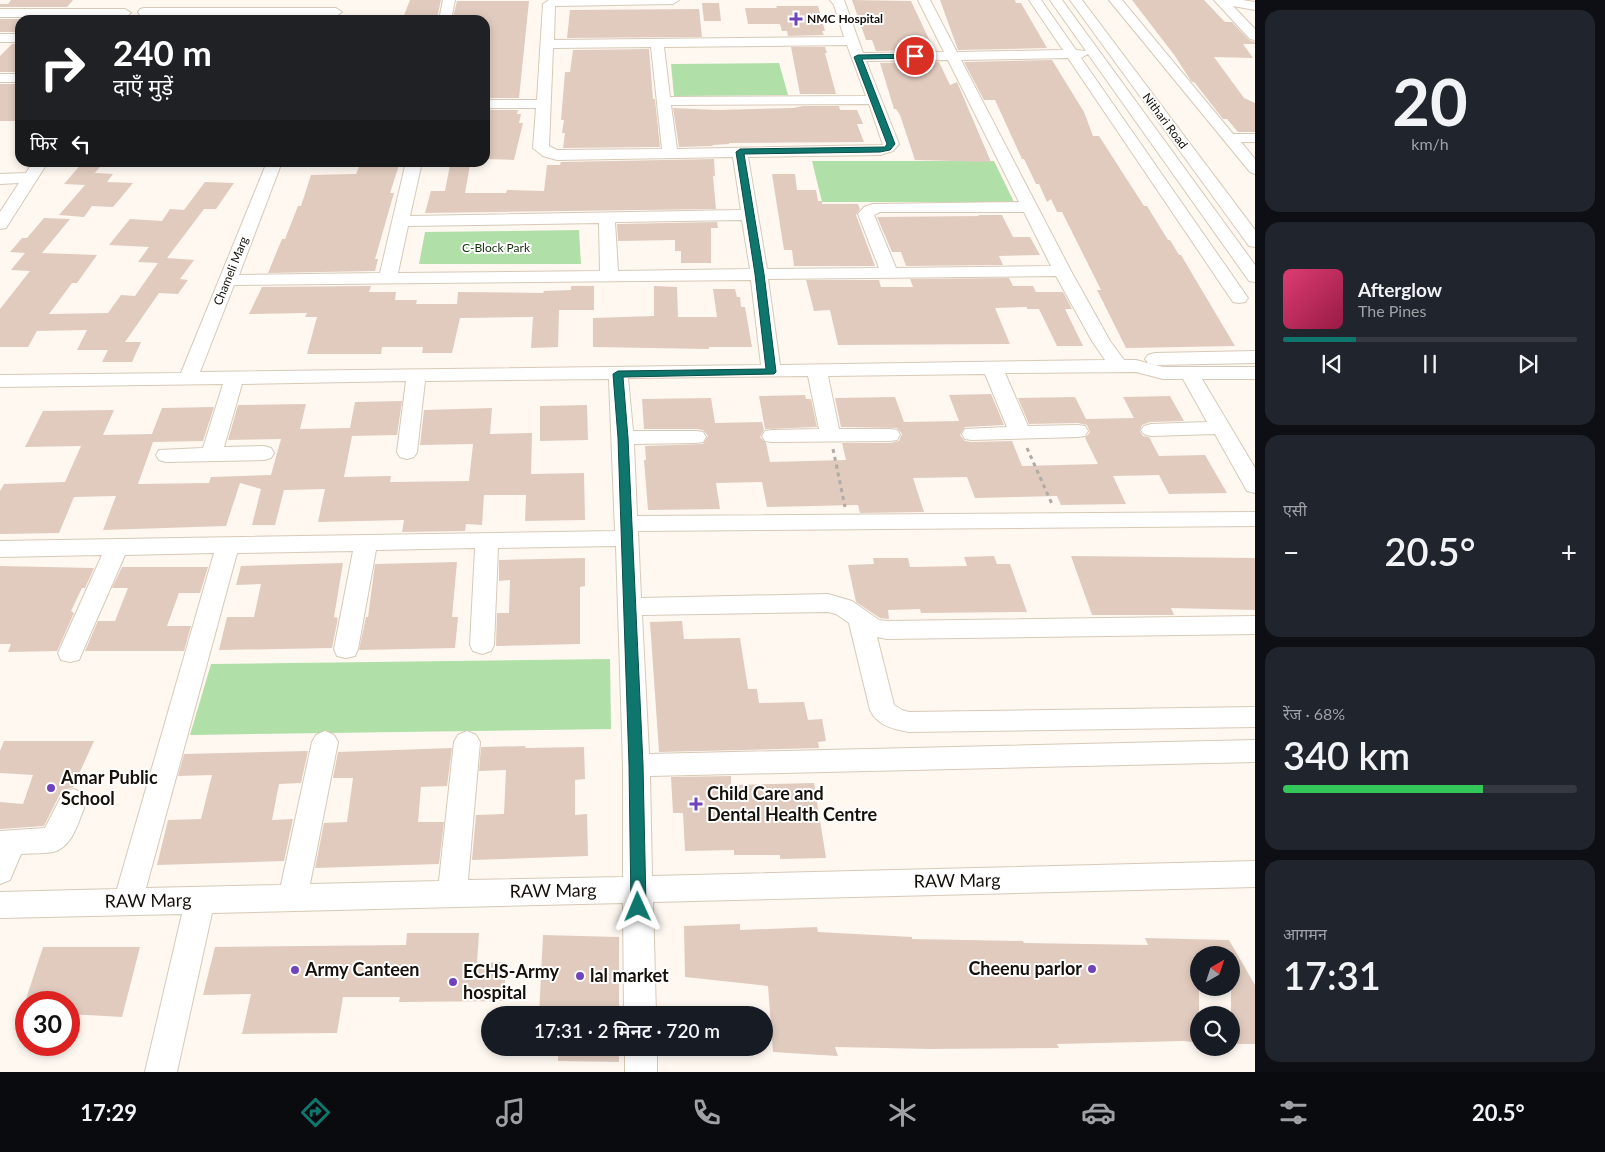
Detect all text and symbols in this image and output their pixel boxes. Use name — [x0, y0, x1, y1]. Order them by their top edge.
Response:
place label: NMC Hospital — [807, 11, 883, 26]
marker: NMC Hospital — [789, 12, 803, 26]
text: 240 m — [113, 31, 212, 73]
icon: right — [30, 35, 95, 100]
pin — [894, 35, 936, 77]
icon: arrive — [901, 42, 929, 70]
text: 20 — [1392, 62, 1468, 140]
text: दाएँ मुड़ें — [113, 73, 173, 100]
street label: Nithari Road — [1140, 90, 1191, 152]
icon: left — [67, 130, 95, 158]
text: फिर — [30, 131, 57, 154]
text: km/h — [1411, 134, 1449, 153]
street label: Chameli Marg — [210, 234, 251, 307]
park label: C-Block Park — [462, 240, 531, 255]
text: Afterglow — [1358, 278, 1442, 301]
text: The Pines — [1358, 301, 1427, 320]
icon: previous — [1318, 350, 1346, 378]
icon: pause — [1416, 350, 1444, 378]
icon: next — [1514, 350, 1542, 378]
text: एसी — [1283, 500, 1307, 519]
text: 20.5° — [1385, 528, 1475, 574]
text: − — [1283, 535, 1299, 569]
text: + — [1561, 535, 1577, 569]
text: रेंज · 68% — [1283, 704, 1345, 723]
text: 340 km — [1283, 732, 1410, 778]
place label: Amar Public School — [60, 766, 158, 809]
marker: Amar Public School — [45, 782, 57, 794]
place label: Child Care and Dental Health Centre — [707, 782, 877, 825]
marker: Child Care and Dental Health Centre — [689, 797, 703, 811]
street label: RAW Marg — [913, 868, 1001, 892]
street label: RAW Marg — [509, 878, 597, 902]
position arrow — [611, 880, 663, 932]
street label: RAW Marg — [104, 888, 192, 912]
text: आगमन — [1283, 924, 1327, 943]
north arrow — [1190, 946, 1240, 996]
map controls — [1190, 946, 1240, 1056]
text: 17:31 — [1283, 952, 1381, 998]
place label: Cheenu parlor — [968, 957, 1082, 979]
place label: Army Canteen — [304, 958, 420, 980]
place label: ECHS-Army hospital — [463, 960, 559, 1003]
marker: Cheenu parlor — [1086, 963, 1098, 975]
marker: Army Canteen — [289, 964, 301, 976]
place label: lal market — [590, 964, 669, 986]
marker: lal market — [574, 970, 586, 982]
marker: ECHS-Army hospital — [447, 976, 459, 988]
speed limit sign: 30 — [15, 991, 80, 1056]
button: search — [1190, 1006, 1240, 1056]
text: 17:31 · 2 मिनट · 720 m — [534, 1019, 720, 1042]
icon: directions — [298, 1095, 333, 1130]
icon: music — [493, 1095, 528, 1130]
icon: phone — [689, 1095, 724, 1130]
icon: climate — [885, 1095, 920, 1130]
icon: car — [1081, 1095, 1116, 1130]
icon: filters — [1276, 1095, 1311, 1130]
text: 17:29 — [80, 1099, 137, 1126]
text: 20.5° — [1472, 1099, 1525, 1126]

